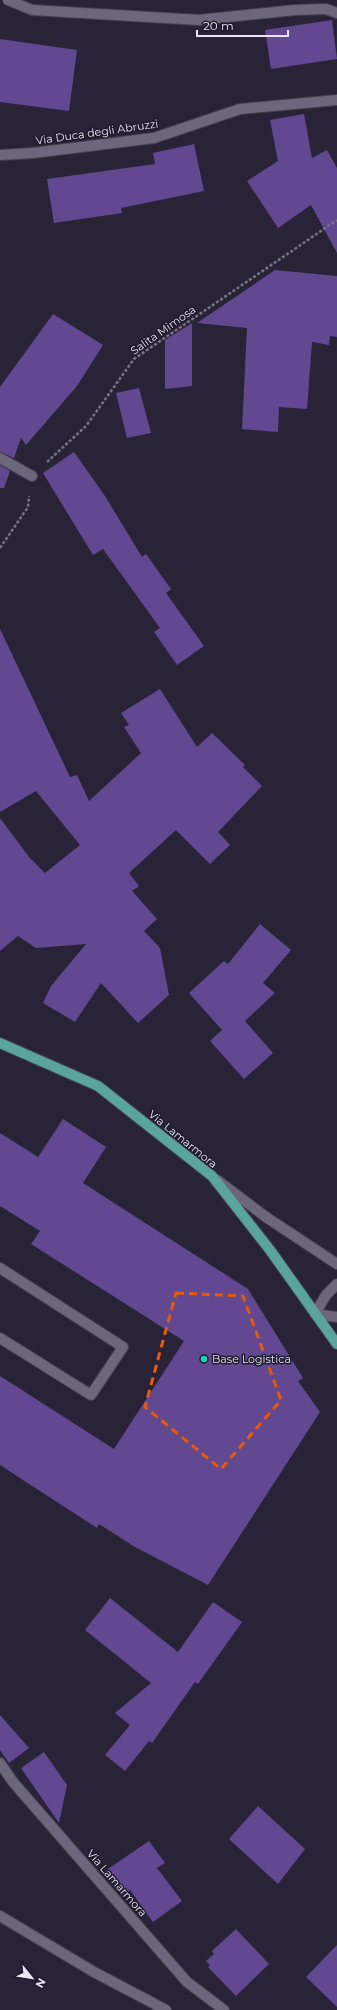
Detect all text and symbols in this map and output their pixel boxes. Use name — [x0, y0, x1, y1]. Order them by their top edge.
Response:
scale bar — [197, 12, 288, 38]
text: 20 m — [203, 18, 234, 33]
street label: Via Duca degli Abruzzi — [35, 116, 159, 148]
street label: Salita Mimosa — [128, 302, 198, 358]
street label: Via Lamarmora — [146, 1107, 220, 1171]
place label: Base Logistica — [212, 1352, 291, 1366]
marker: Base Logistica — [199, 1354, 209, 1364]
street label: Via Lamarmora — [84, 1847, 150, 1919]
north arrow — [12, 1958, 52, 1998]
text: N — [32, 1976, 49, 1990]

